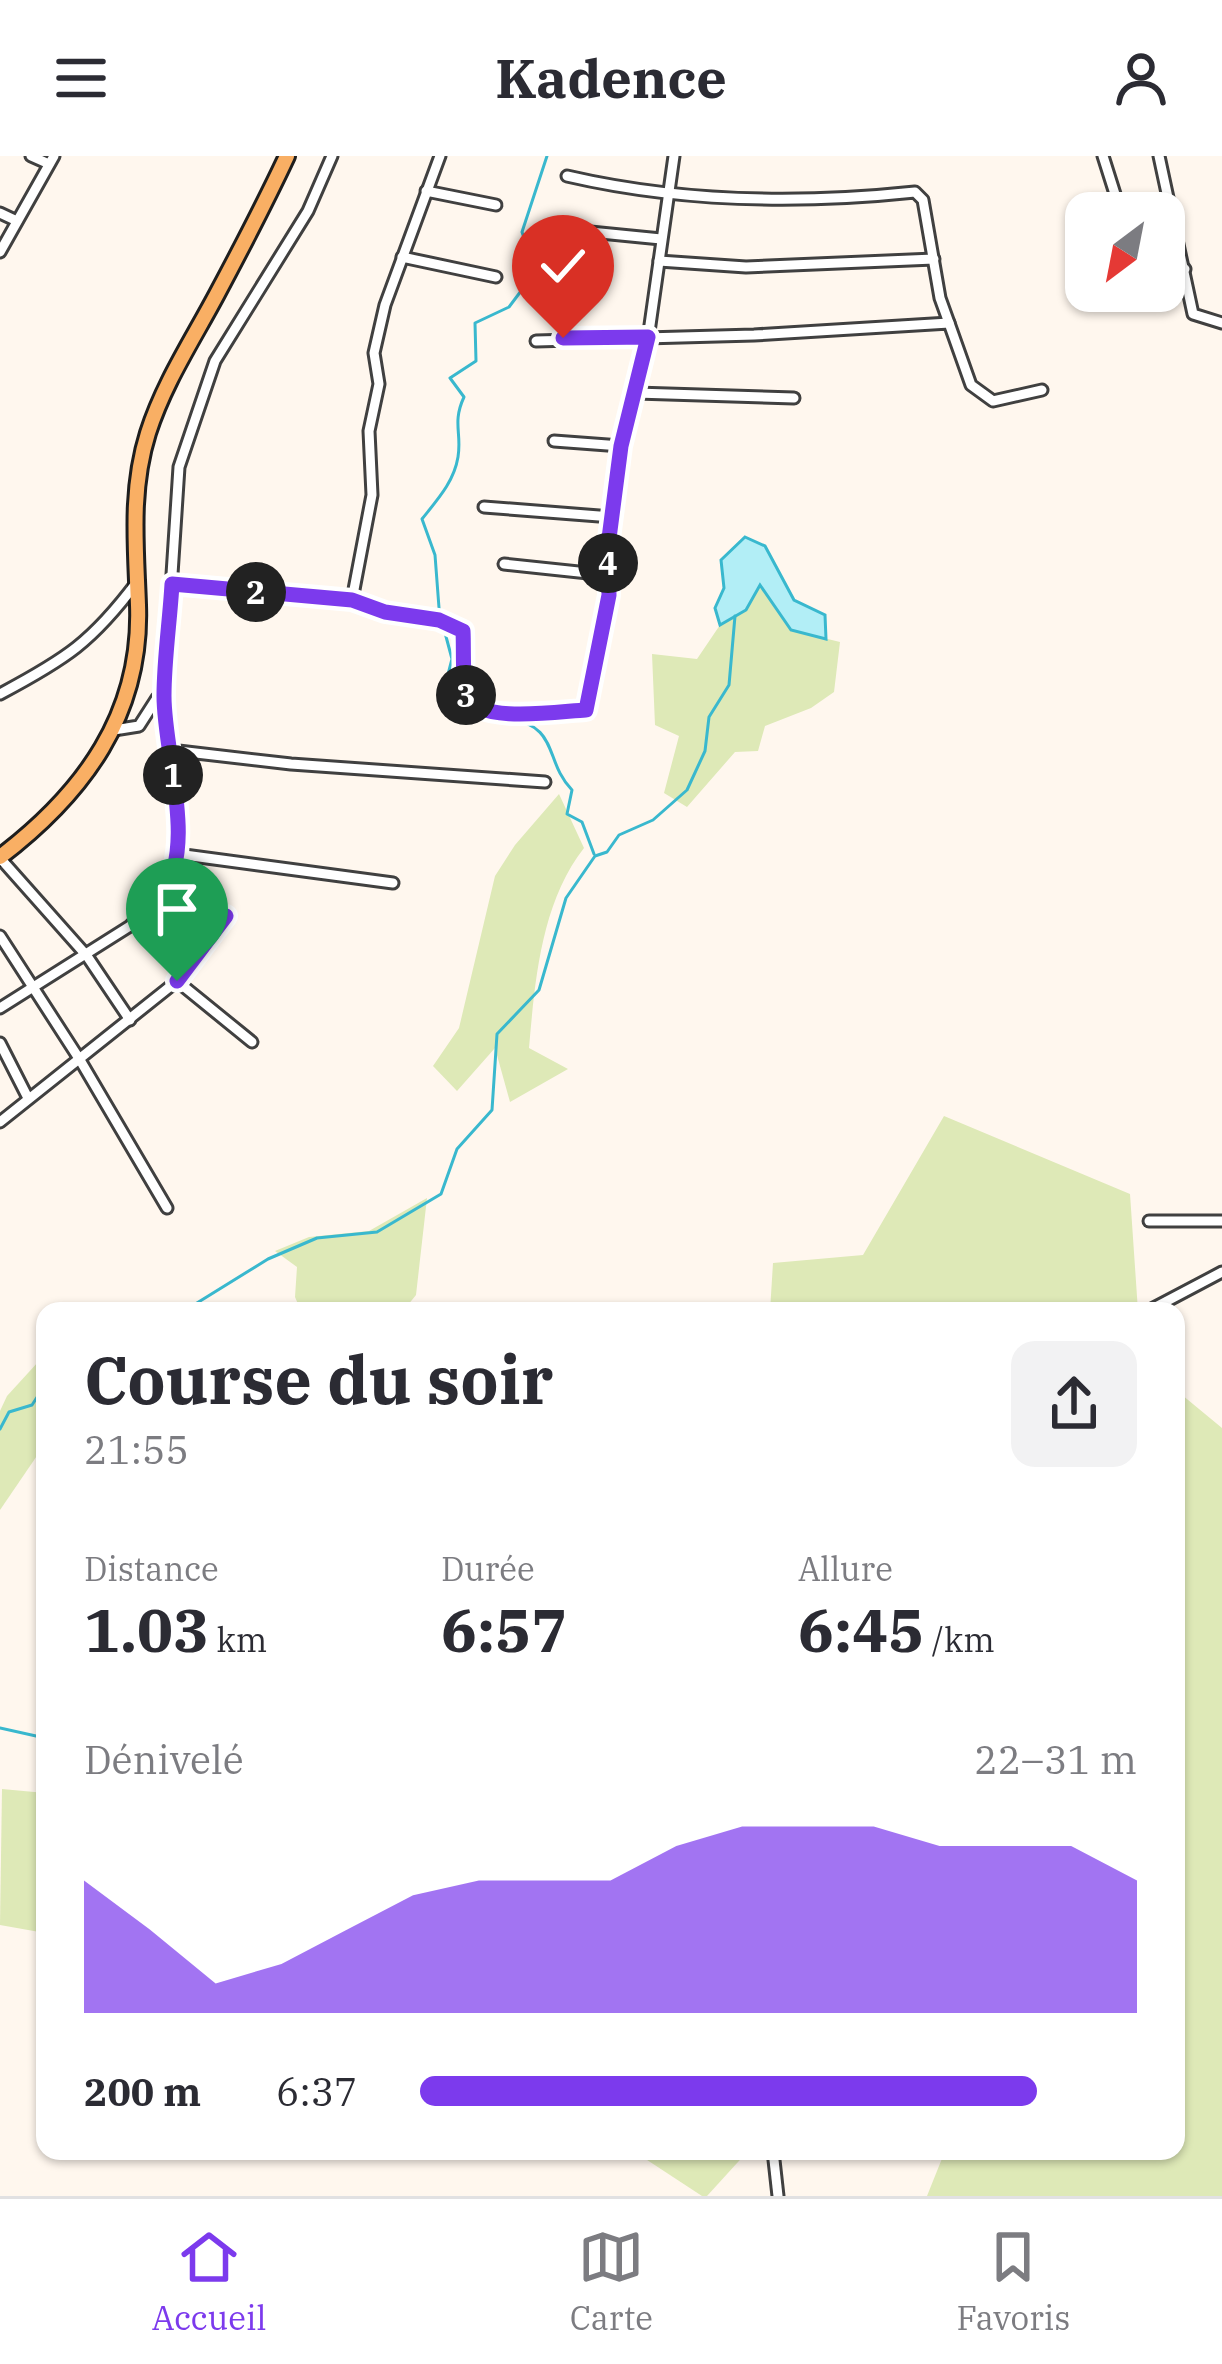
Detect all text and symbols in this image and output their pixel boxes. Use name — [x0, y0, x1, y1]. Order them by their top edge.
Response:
text: Kadence — [495, 43, 727, 113]
icon: menu — [48, 45, 114, 111]
icon: person — [1108, 45, 1174, 111]
north arrow — [1065, 192, 1185, 312]
map controls — [1065, 192, 1185, 312]
pin — [512, 215, 614, 338]
icon: check — [530, 233, 596, 299]
pin: 4 — [578, 533, 638, 593]
text: 4 — [598, 541, 618, 584]
pin: 2 — [226, 562, 286, 622]
text: 2 — [246, 570, 266, 613]
pin: 3 — [436, 665, 496, 725]
text: 3 — [456, 673, 476, 716]
pin: 1 — [143, 745, 203, 805]
text: 1 — [163, 753, 183, 796]
pin — [126, 858, 228, 981]
icon: arrive — [144, 876, 210, 942]
text: Course du soir — [84, 1336, 553, 1422]
button: share — [1011, 1341, 1137, 1467]
text: 21:55 — [84, 1424, 189, 1475]
text: Distance — [84, 1547, 219, 1590]
text: Durée — [441, 1547, 535, 1590]
text: Allure — [798, 1547, 893, 1590]
text: 1.03 — [84, 1590, 209, 1669]
text: 6:57 — [441, 1590, 567, 1669]
text: 6:45 — [798, 1590, 924, 1669]
text: km — [209, 1618, 267, 1661]
text: /km — [924, 1618, 995, 1661]
text: Dénivelé — [84, 1734, 244, 1785]
text: 22–31 m — [974, 1734, 1137, 1785]
text: 200 m — [84, 2066, 201, 2117]
text: 6:37 — [276, 2066, 357, 2117]
tab: Accueil — [152, 2224, 266, 2339]
tab: Carte — [570, 2224, 653, 2339]
tab: Favoris — [956, 2224, 1070, 2339]

